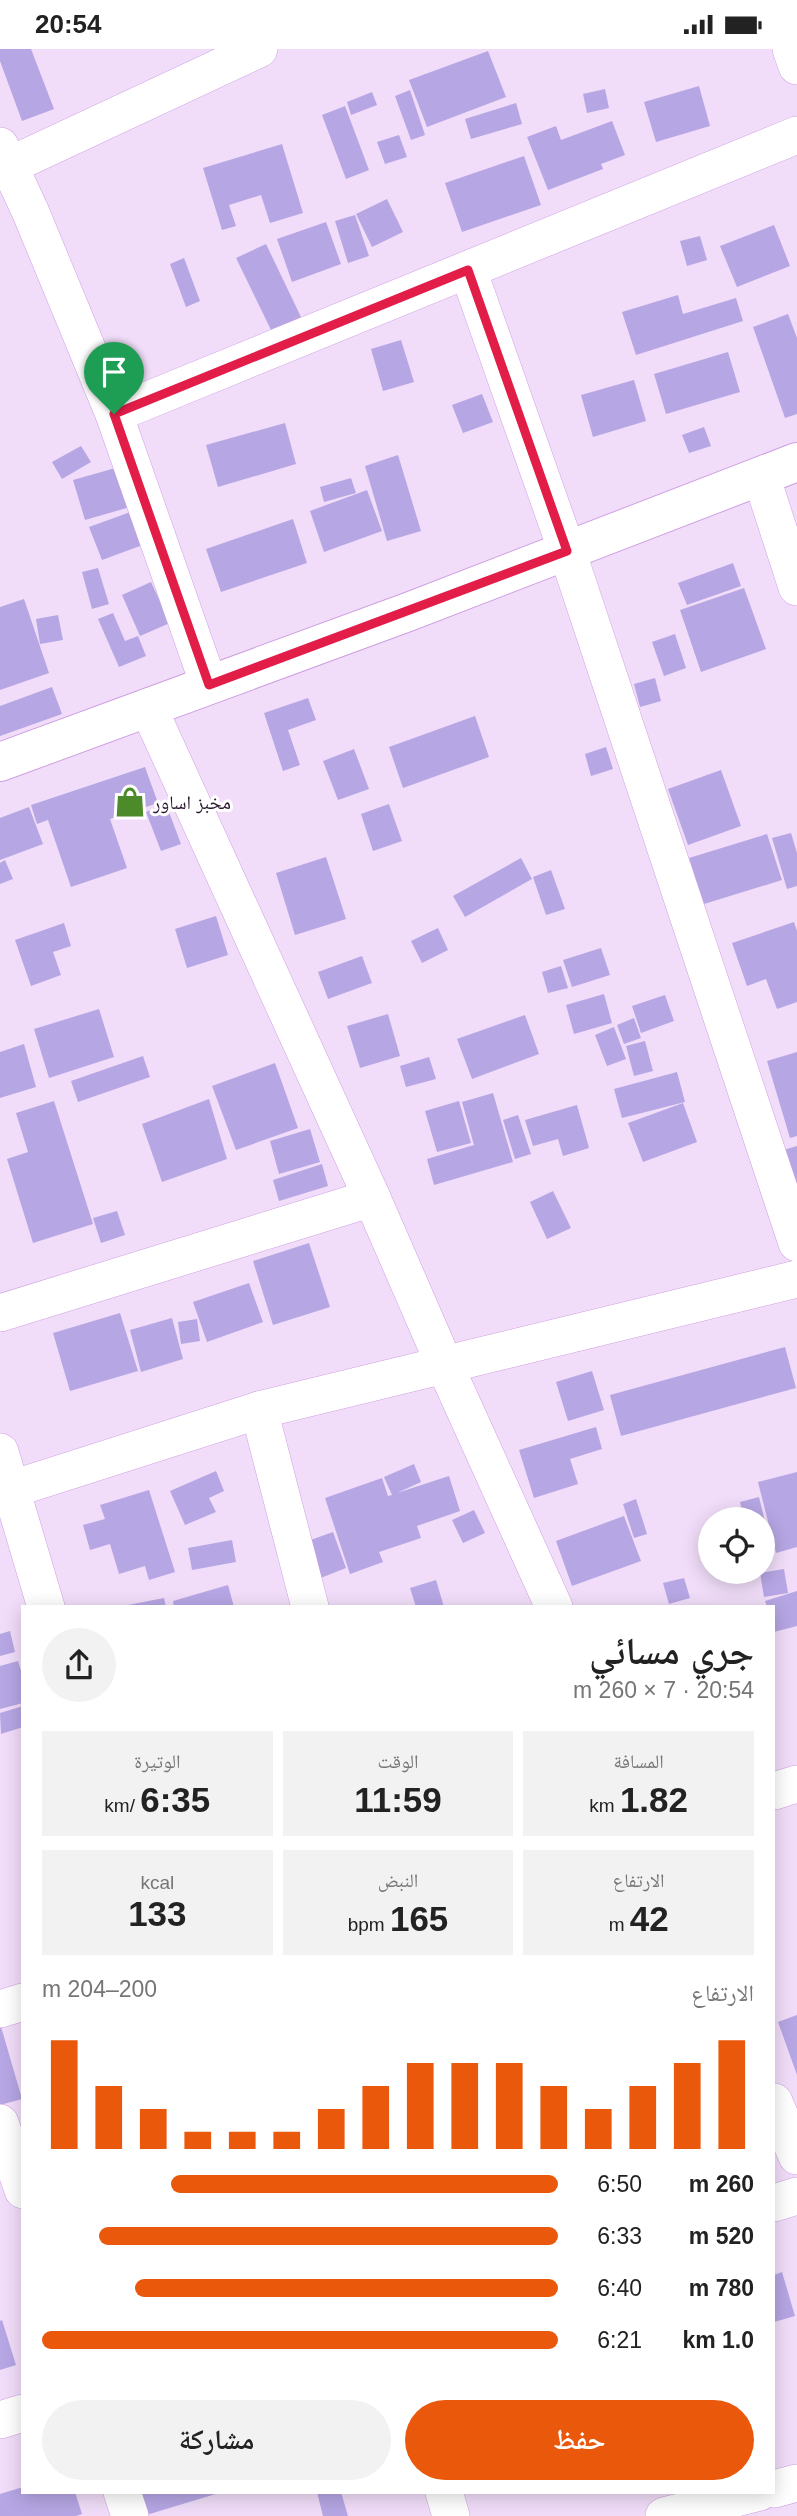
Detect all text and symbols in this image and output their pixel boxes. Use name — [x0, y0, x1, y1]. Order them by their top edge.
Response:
text: 20:54 — [35, 9, 102, 39]
pin — [84, 342, 144, 414]
icon: arrive — [95, 353, 133, 391]
shop icon: مخبز اساور — [113, 785, 147, 819]
place label: مخبز اساور — [152, 792, 231, 814]
map controls — [698, 1507, 775, 1584]
button: locate — [698, 1507, 775, 1584]
button: share — [42, 1628, 116, 1702]
text: جري مسائي — [589, 1630, 754, 1672]
text: 20:54 · 7 × 260 m — [573, 1677, 754, 1703]
text: الوتيرة — [134, 1751, 180, 1772]
text: الوقت — [378, 1751, 418, 1772]
text: المسافة — [613, 1751, 664, 1772]
text: 6:35 — [140, 1780, 210, 1819]
text: 11:59 — [354, 1780, 442, 1819]
text: 1.82 — [620, 1780, 688, 1819]
text: /km — [104, 1795, 140, 1816]
text: km — [589, 1795, 620, 1816]
text: النبض — [378, 1870, 418, 1891]
text: الارتفاع — [613, 1870, 665, 1891]
text: kcal — [140, 1872, 174, 1893]
text: 133 — [128, 1894, 187, 1933]
text: 165 — [390, 1899, 448, 1938]
text: 42 — [630, 1899, 669, 1938]
text: bpm — [348, 1914, 390, 1935]
text: m — [609, 1914, 630, 1935]
text: 200–204 m — [42, 1976, 157, 2002]
text: الارتفاع — [691, 1980, 754, 2006]
text: 6:50 — [597, 2171, 642, 2197]
text: 260 m — [689, 2171, 754, 2197]
text: 6:33 — [597, 2223, 642, 2249]
text: 520 m — [689, 2223, 754, 2249]
text: 6:40 — [597, 2275, 642, 2301]
text: 780 m — [689, 2275, 754, 2301]
text: 6:21 — [597, 2327, 642, 2353]
text: 1.0 km — [682, 2327, 754, 2353]
button: مشاركة — [42, 2400, 391, 2480]
button: حفظ — [405, 2400, 754, 2480]

